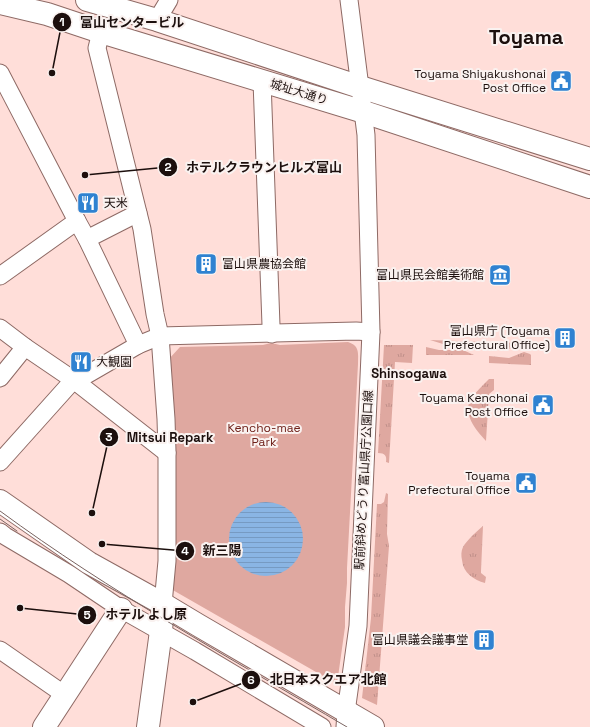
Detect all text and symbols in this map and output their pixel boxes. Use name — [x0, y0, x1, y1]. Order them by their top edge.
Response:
callout: 富山センタービル — [52, 10, 192, 35]
text: 1 — [59, 14, 65, 30]
text: 富山センタービル — [80, 14, 184, 31]
district label: Toyama — [489, 24, 564, 50]
place label: Toyama Shiyakushonai Post Office — [414, 66, 546, 96]
public building icon: Toyama Shiyakushonai Post Office — [548, 68, 574, 94]
street label: 城址大通り — [268, 76, 330, 108]
callout: ホテルクラウンヒルズ富山 — [158, 154, 350, 179]
text: 2 — [164, 159, 172, 175]
text: ホテルクラウンヒルズ富山 — [186, 159, 342, 176]
restaurant icon: 天米 — [75, 190, 101, 216]
place label: 天米 — [104, 195, 128, 211]
building icon: 富山県農協会館 — [193, 251, 219, 277]
place label: 富山県農協会館 — [222, 256, 306, 272]
museum icon: 富山県民会館美術館 — [487, 262, 513, 288]
place label: 富山県民会館美術館 — [376, 267, 484, 283]
place label: 富山県庁 (Toyama Prefectural Office) — [444, 323, 550, 353]
building icon: 富山県庁 (Toyama Prefectural Office) — [552, 325, 578, 351]
restaurant icon: 大観園 — [68, 349, 94, 375]
place label: 大観園 — [96, 354, 132, 370]
district label: Shinsogawa — [371, 365, 447, 382]
street label: 駅前斜めどうり富山県庁公園口線 — [351, 390, 377, 570]
place label: Toyama Kenchonai Post Office — [420, 390, 528, 420]
public building icon: Toyama Kenchonai Post Office — [530, 392, 556, 418]
park label: Kencho-mae Park — [227, 420, 301, 450]
callout: Mitsui Repark — [99, 425, 222, 450]
text: 3 — [105, 429, 113, 445]
text: Mitsui Repark — [127, 429, 214, 446]
place label: Toyama Prefectural Office — [408, 468, 510, 498]
public building icon: Toyama Prefectural Office — [513, 470, 539, 496]
callout: 新三陽 — [175, 538, 250, 563]
text: 新三陽 — [202, 542, 242, 559]
text: 4 — [181, 543, 189, 559]
callout: ホテル よし原 — [77, 602, 194, 627]
text: ホテル よし原 — [105, 606, 187, 623]
text: 5 — [83, 607, 91, 623]
building icon: 富山県議会議事堂 — [471, 627, 497, 653]
place label: 富山県議会議事堂 — [372, 632, 468, 648]
callout: 北日本スクエア北館 — [241, 667, 394, 692]
text: 北日本スクエア北館 — [269, 671, 387, 688]
text: 6 — [247, 672, 255, 688]

